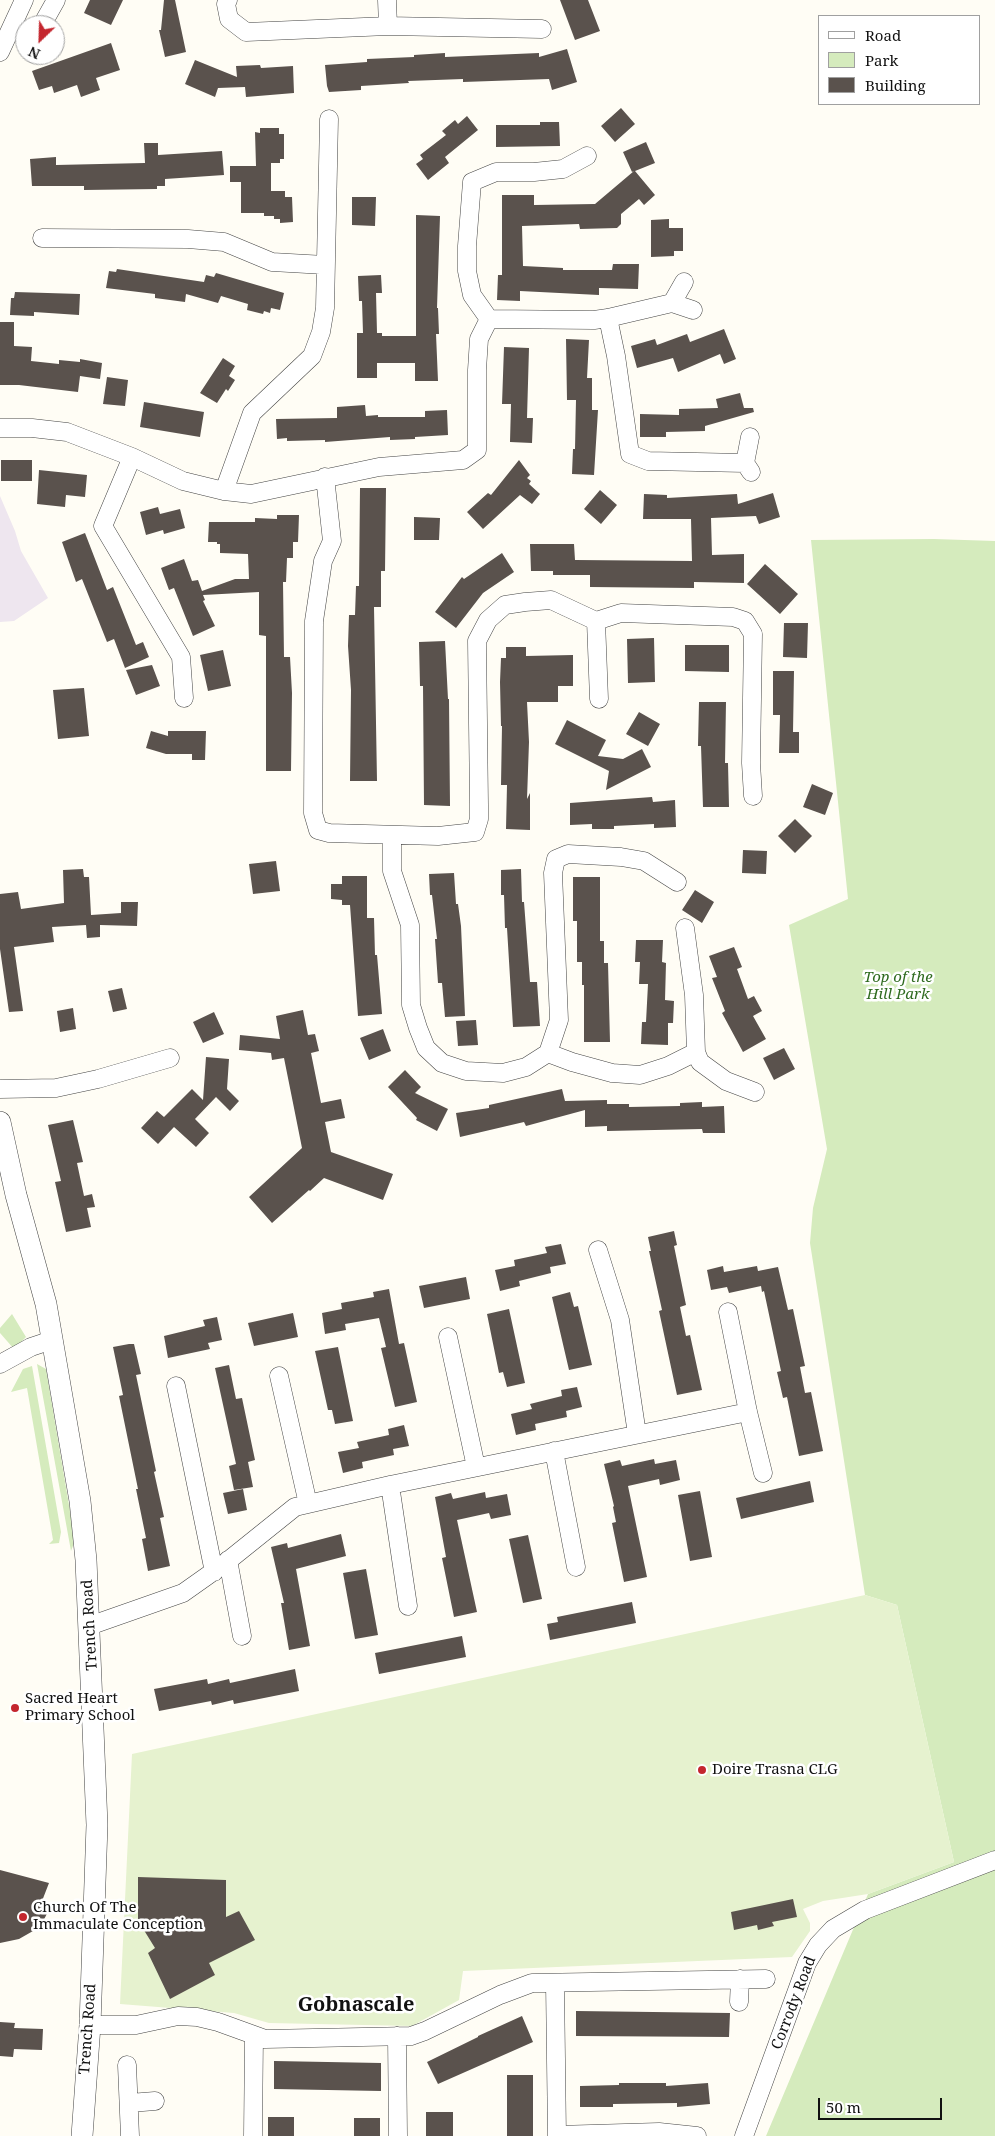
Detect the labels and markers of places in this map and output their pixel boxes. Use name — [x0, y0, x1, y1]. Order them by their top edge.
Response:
place label: Sacred Heart Primary School — [25, 1690, 135, 1725]
marker: Sacred Heart Primary School — [9, 1702, 21, 1714]
place label: Doire Trasna CLG — [712, 1761, 838, 1779]
marker: Doire Trasna CLG — [696, 1764, 708, 1776]
place label: Church Of The Immaculate Conception — [33, 1899, 203, 1934]
marker: Church Of The Immaculate Conception — [17, 1911, 29, 1923]

